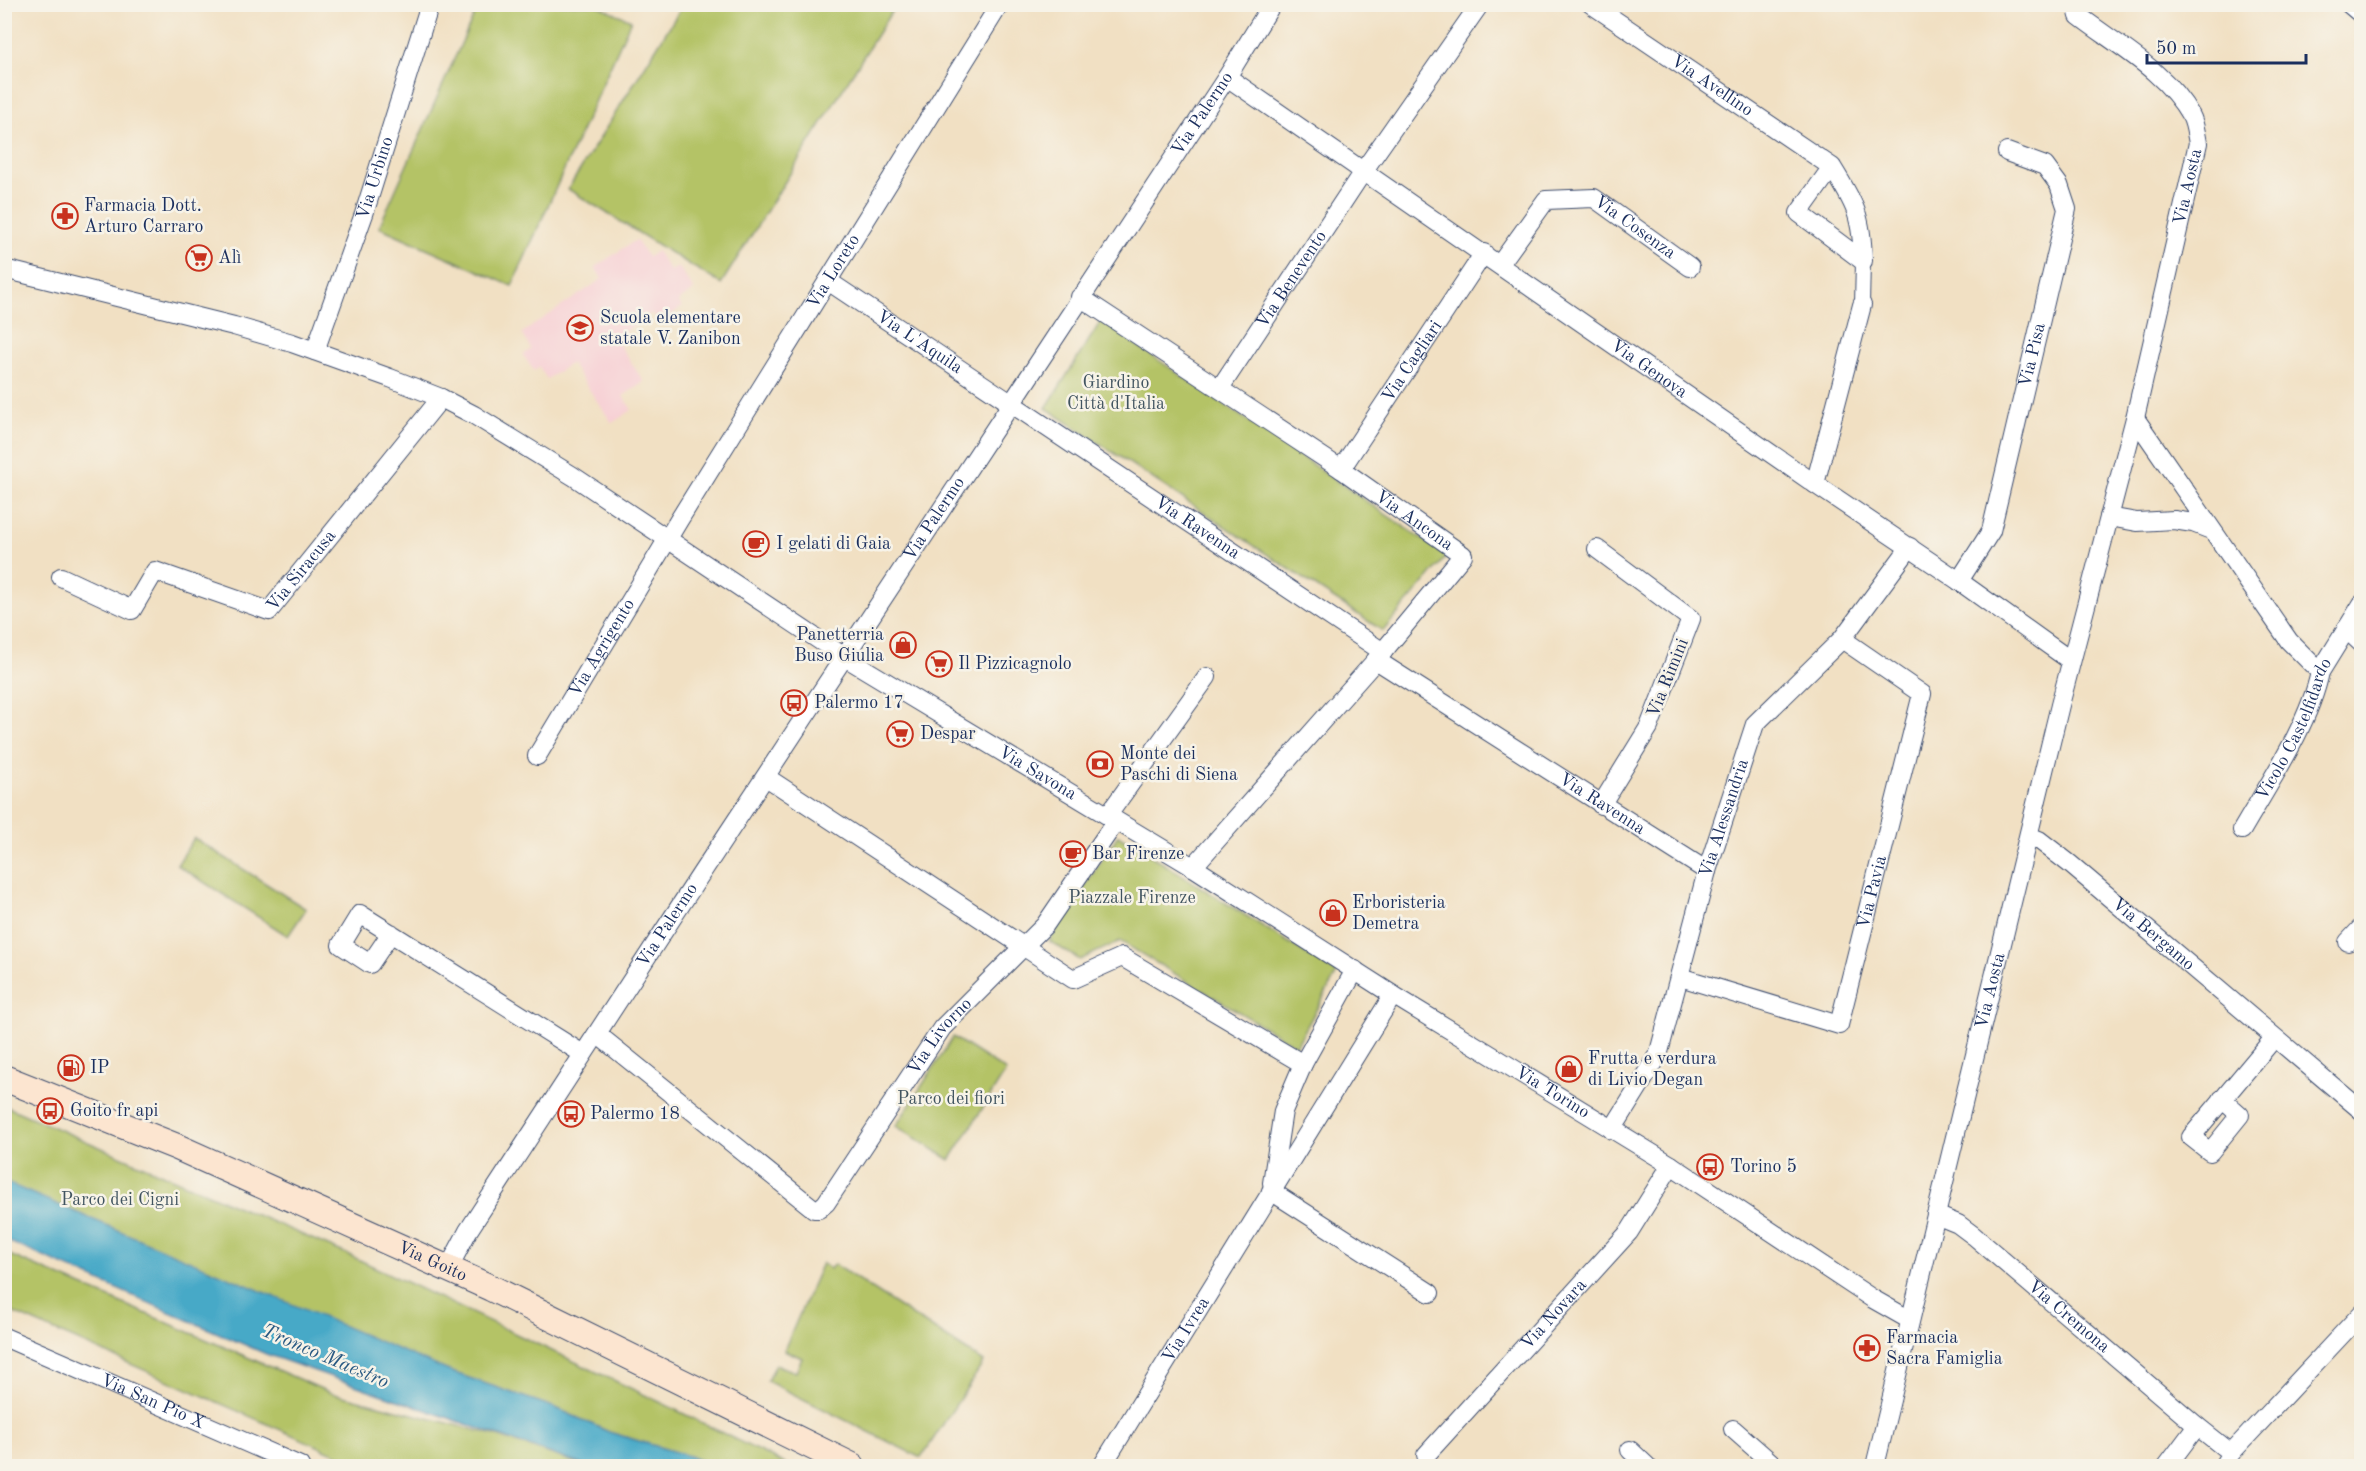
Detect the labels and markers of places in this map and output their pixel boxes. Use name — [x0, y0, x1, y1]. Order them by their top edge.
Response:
place label: Farmacia Dott. Arturo Carraro — [84, 197, 203, 236]
pharmacy icon: Farmacia Dott. Arturo Carraro — [50, 201, 80, 231]
supermarket icon: Alì — [184, 243, 214, 273]
place label: Alì — [218, 249, 242, 267]
place label: Scuola elementare statale V. Zanibon — [600, 309, 741, 348]
school or university icon: Scuola elementare statale V. Zanibon — [565, 313, 595, 343]
cafe icon: I gelati di Gaia — [741, 529, 771, 559]
place label: I gelati di Gaia — [776, 535, 891, 553]
place label: Panetterria Buso Giulia — [794, 626, 884, 665]
shop icon: Panetterria Buso Giulia — [888, 630, 918, 660]
supermarket icon: Il Pizzicagnolo — [924, 649, 954, 679]
place label: Il Pizzicagnolo — [958, 655, 1072, 673]
bus stop icon: Palermo 17 — [779, 688, 809, 718]
place label: Palermo 17 — [814, 694, 904, 712]
supermarket icon: Despar — [885, 719, 915, 749]
place label: Despar — [920, 725, 976, 743]
place label: Monte dei Paschi di Siena — [1120, 745, 1238, 784]
bank icon: Monte dei Paschi di Siena — [1085, 749, 1115, 779]
cafe icon: Bar Firenze — [1058, 839, 1088, 869]
place label: Bar Firenze — [1092, 845, 1184, 863]
place label: Erboristeria Demetra — [1352, 894, 1446, 933]
shop icon: Erboristeria Demetra — [1318, 898, 1348, 928]
place label: Frutta e verdura di Livio Degan — [1588, 1050, 1717, 1089]
fuel station icon: IP — [56, 1053, 86, 1083]
shop icon: Frutta e verdura di Livio Degan — [1554, 1054, 1584, 1084]
place label: IP — [90, 1059, 109, 1077]
bus stop icon: Goito fr api — [35, 1096, 65, 1126]
bus stop icon: Palermo 18 — [556, 1099, 586, 1129]
place label: Goito fr api — [70, 1102, 159, 1120]
place label: Palermo 18 — [590, 1105, 680, 1123]
bus stop icon: Torino 5 — [1695, 1152, 1725, 1182]
place label: Torino 5 — [1730, 1158, 1797, 1176]
place label: Farmacia Sacra Famiglia — [1886, 1329, 2003, 1368]
pharmacy icon: Farmacia Sacra Famiglia — [1852, 1333, 1882, 1363]

